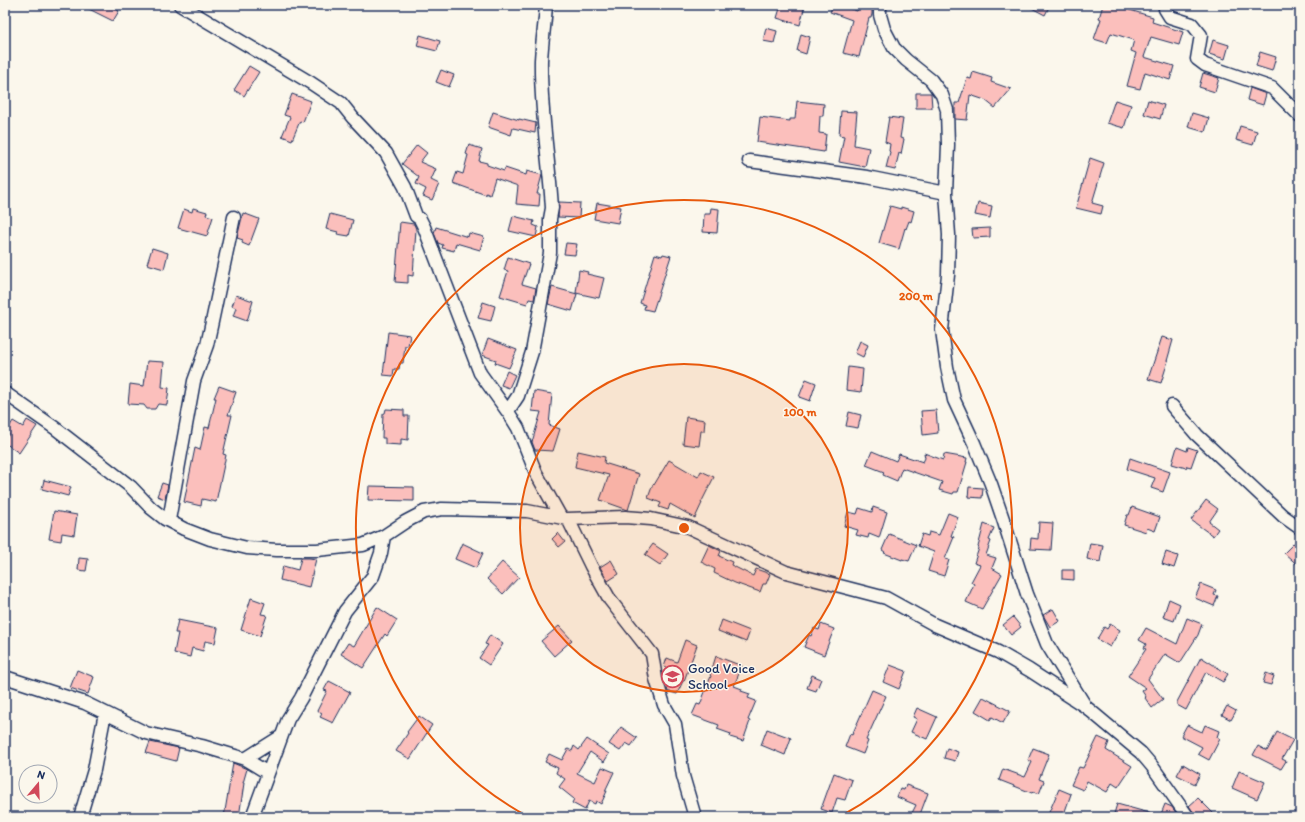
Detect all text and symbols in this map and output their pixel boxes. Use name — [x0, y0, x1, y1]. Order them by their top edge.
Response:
text: 200 m — [899, 289, 934, 303]
text: 100 m — [783, 405, 817, 419]
centre of rings — [677, 521, 691, 535]
place label: Good Voice School — [688, 660, 755, 693]
school or university icon: Good Voice School — [659, 663, 685, 689]
north arrow — [18, 764, 58, 804]
text: N — [35, 768, 47, 782]

